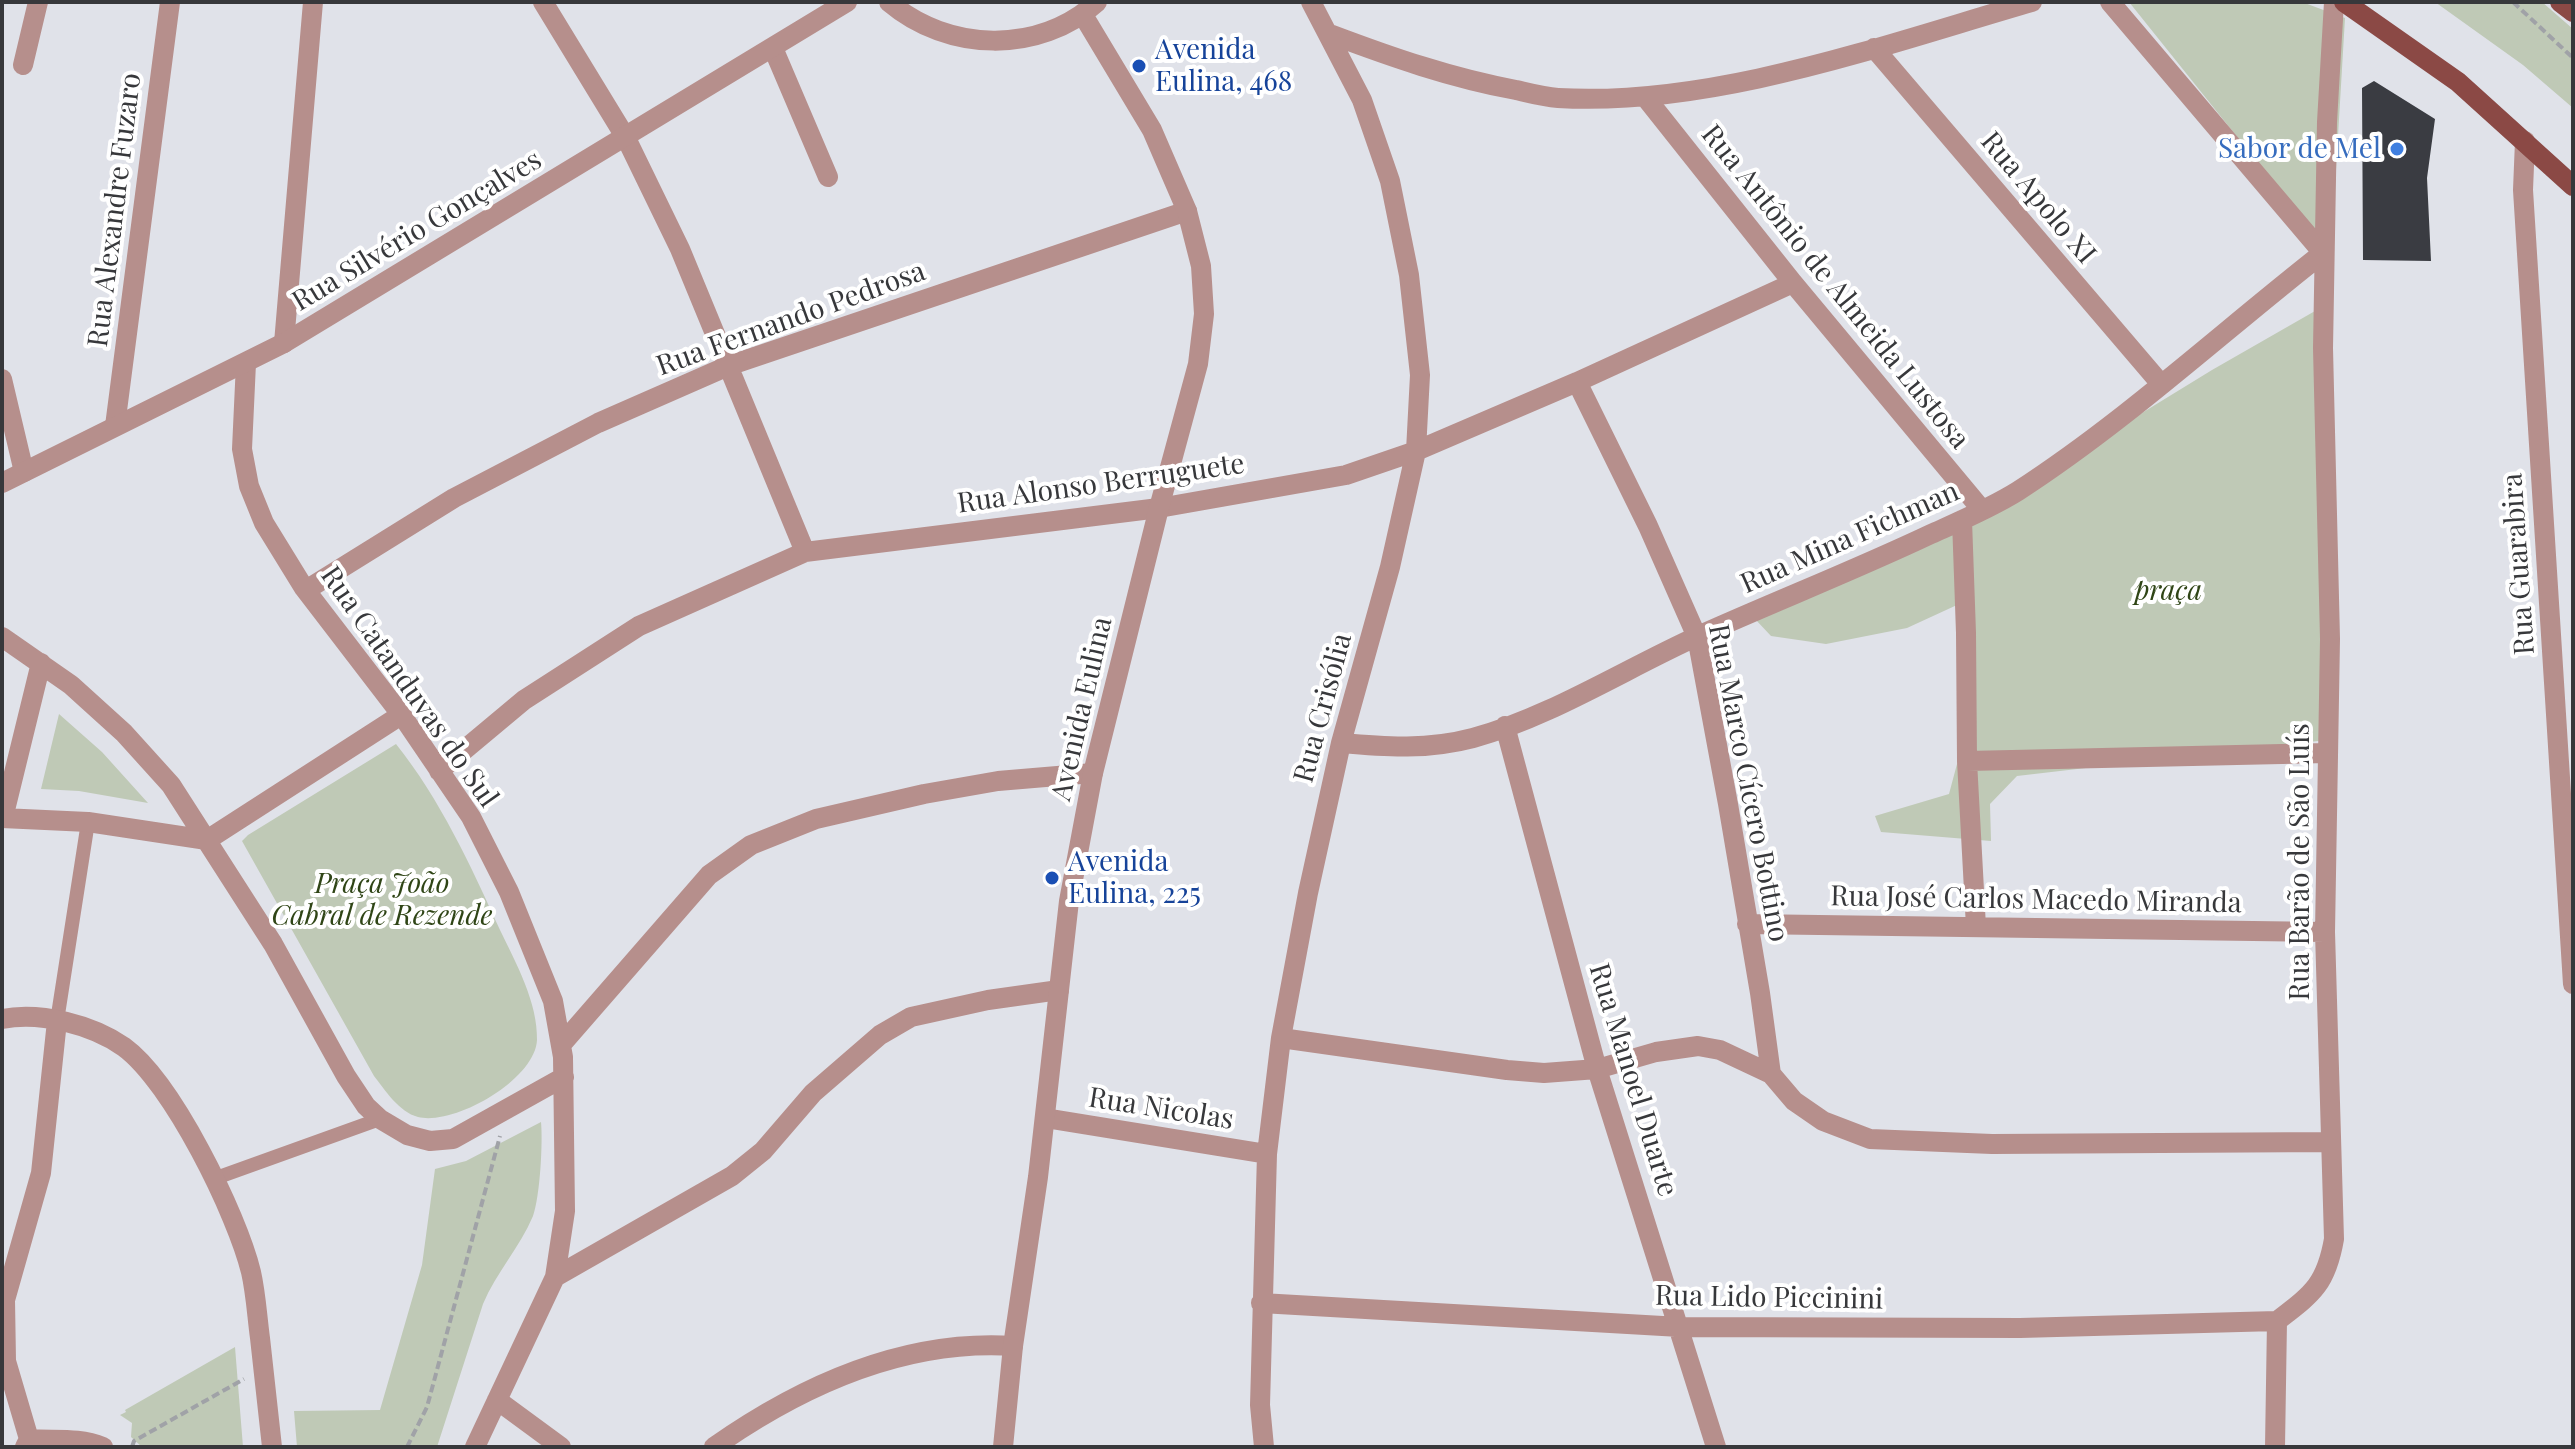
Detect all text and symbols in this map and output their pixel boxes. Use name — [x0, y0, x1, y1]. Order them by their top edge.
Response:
place label: Avenida Eulina, 468 — [1155, 33, 1292, 99]
marker: Avenida Eulina, 468 — [1130, 57, 1148, 75]
street label: Rua Alexandre Fuzaro — [82, 71, 148, 349]
street label: Rua Antônio de Almeida Lustosa — [1694, 118, 1976, 456]
street label: Rua Apolo XI — [1973, 125, 2103, 271]
place label: Sabor de Mel — [2218, 132, 2381, 166]
marker: Sabor de Mel — [2388, 140, 2406, 158]
street label: Rua Silvério Gonçalves — [286, 143, 548, 319]
street label: Rua Fernando Pedrosa — [652, 255, 930, 383]
street label: Rua Alonso Berruguete — [955, 447, 1247, 521]
street label: Rua Guarabira — [2496, 472, 2542, 656]
street label: Rua Mina Fichman — [1736, 475, 1964, 601]
street label: Rua Catanduvas do Sul — [313, 560, 505, 814]
park label: praça — [2134, 574, 2202, 608]
street label: Avenida Eulina — [1045, 614, 1119, 804]
street label: Rua Marco Cícero Bottino — [1701, 621, 1795, 945]
street label: Rua Crisólia — [1287, 630, 1359, 786]
street label: Rua Barão de São Luís — [2283, 723, 2317, 1001]
place label: Avenida Eulina, 225 — [1068, 845, 1201, 911]
park label: Praça João Cabral de Rezende — [271, 867, 493, 933]
marker: Avenida Eulina, 225 — [1043, 869, 1061, 887]
street label: Rua José Carlos Macedo Miranda — [1830, 880, 2242, 920]
street label: Rua Manoel Duarte — [1582, 960, 1684, 1200]
street label: Rua Nicolas — [1086, 1081, 1236, 1137]
street label: Rua Lido Piccinini — [1655, 1279, 1883, 1317]

